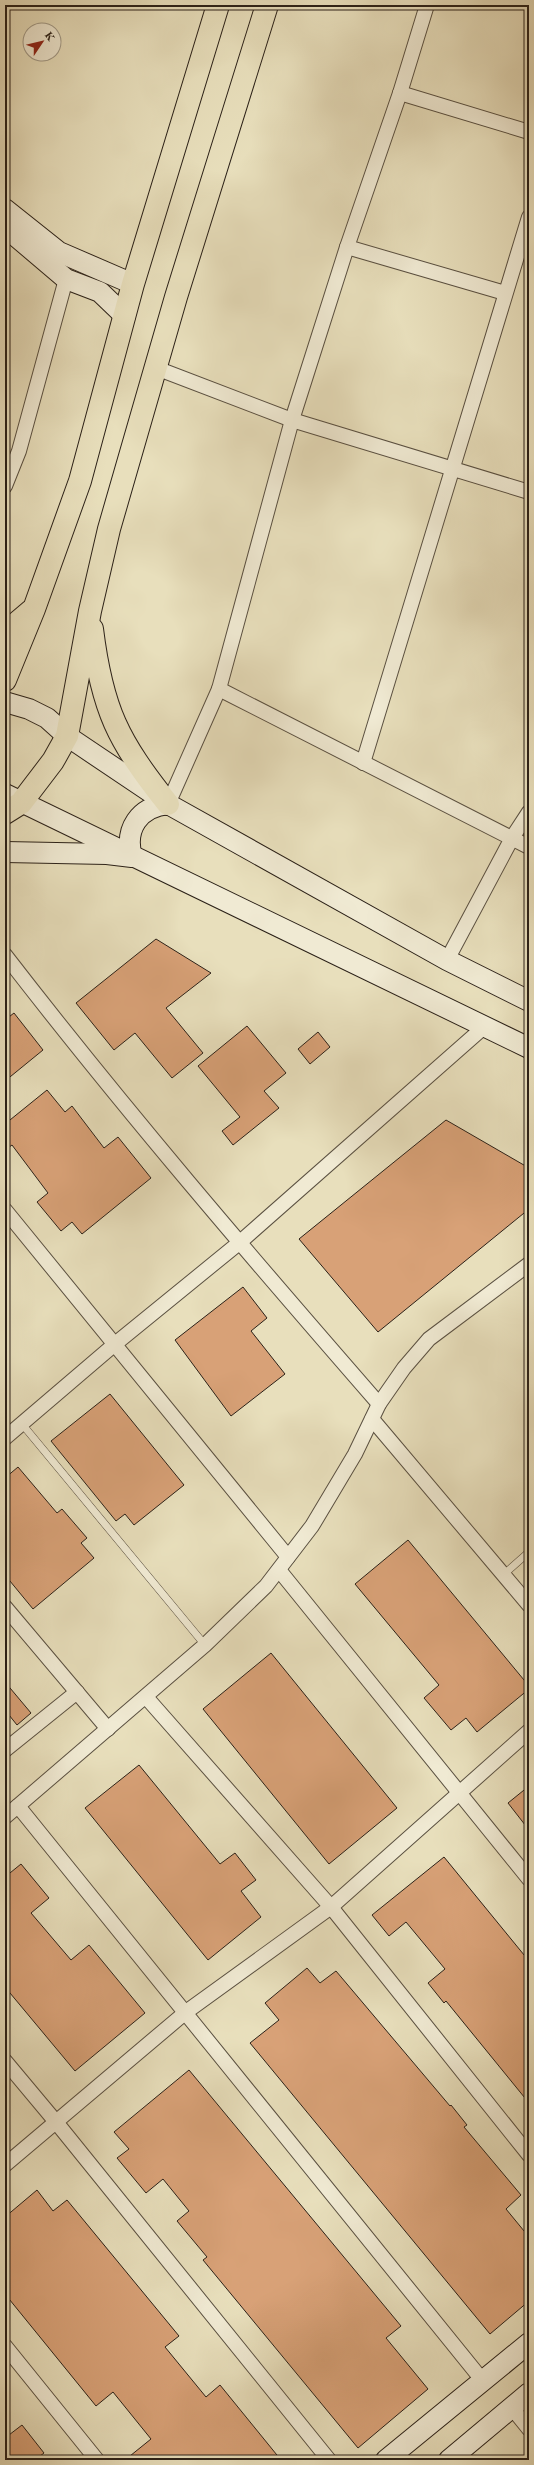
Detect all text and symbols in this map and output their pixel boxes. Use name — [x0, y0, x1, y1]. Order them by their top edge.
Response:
north arrow — [22, 22, 62, 62]
text: K — [42, 29, 59, 44]

